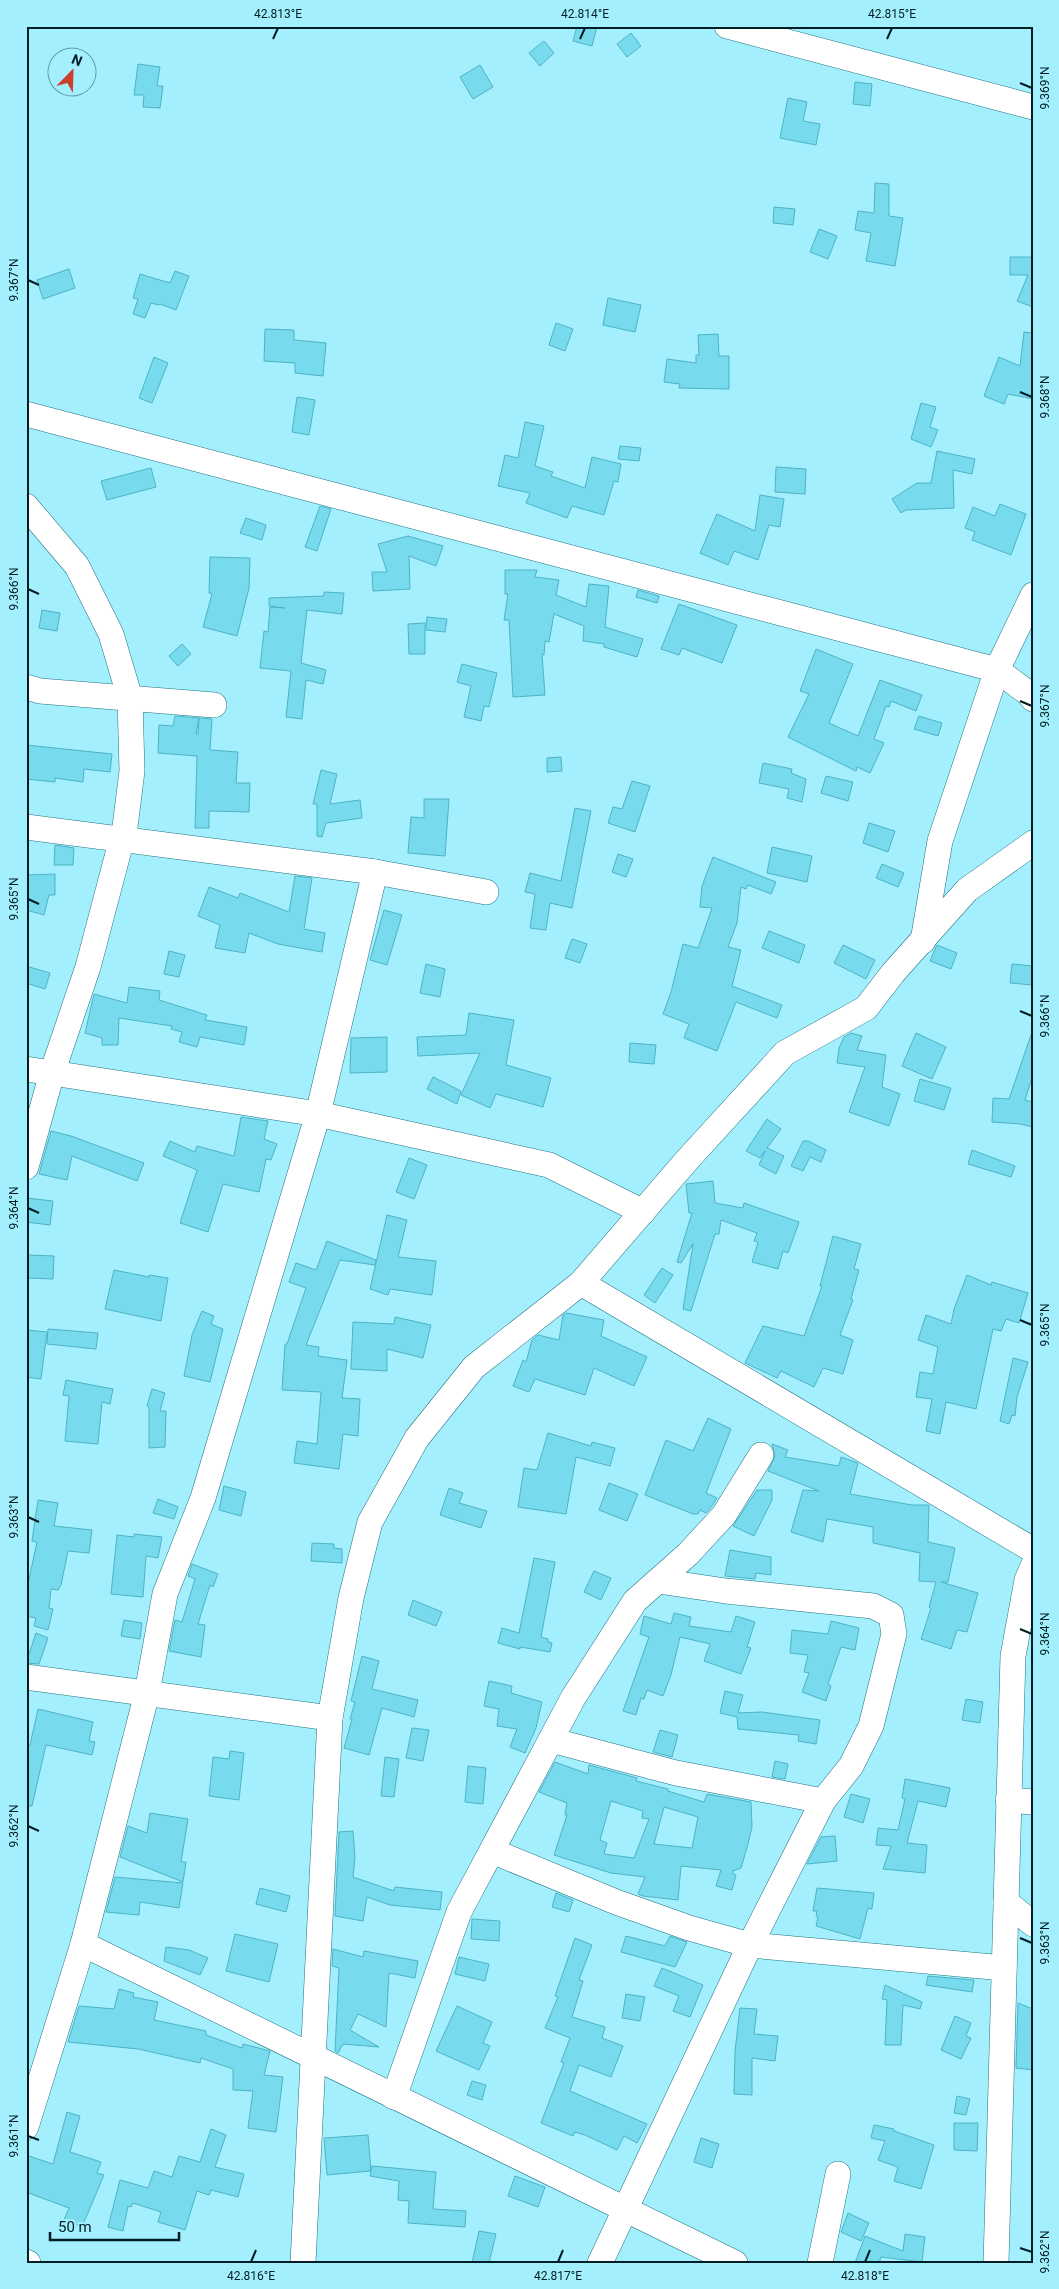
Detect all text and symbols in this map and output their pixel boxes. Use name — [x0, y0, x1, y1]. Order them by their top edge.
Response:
text: 42.813°E — [254, 7, 302, 21]
text: 42.814°E — [561, 7, 609, 21]
text: 42.815°E — [868, 7, 916, 21]
north arrow — [48, 48, 98, 98]
text: N — [69, 51, 85, 69]
text: 9.369°N — [1038, 66, 1052, 110]
text: 9.367°N — [7, 258, 21, 302]
text: 9.368°N — [1038, 375, 1052, 419]
text: 9.366°N — [7, 567, 21, 611]
text: 9.367°N — [1038, 684, 1052, 728]
text: 9.365°N — [7, 877, 21, 921]
text: 9.366°N — [1038, 994, 1052, 1038]
text: 9.364°N — [7, 1186, 21, 1230]
text: 9.365°N — [1038, 1303, 1052, 1347]
text: 9.363°N — [7, 1495, 21, 1539]
text: 9.364°N — [1038, 1612, 1052, 1656]
text: 9.362°N — [7, 1804, 21, 1848]
text: 9.363°N — [1038, 1921, 1052, 1965]
text: 9.361°N — [7, 2114, 21, 2158]
scale bar — [50, 2209, 179, 2241]
text: 50 m — [58, 2218, 92, 2236]
text: 9.362°N — [1038, 2230, 1052, 2274]
text: 42.816°E — [227, 2269, 275, 2283]
text: 42.817°E — [534, 2269, 582, 2283]
text: 42.818°E — [841, 2269, 889, 2283]

